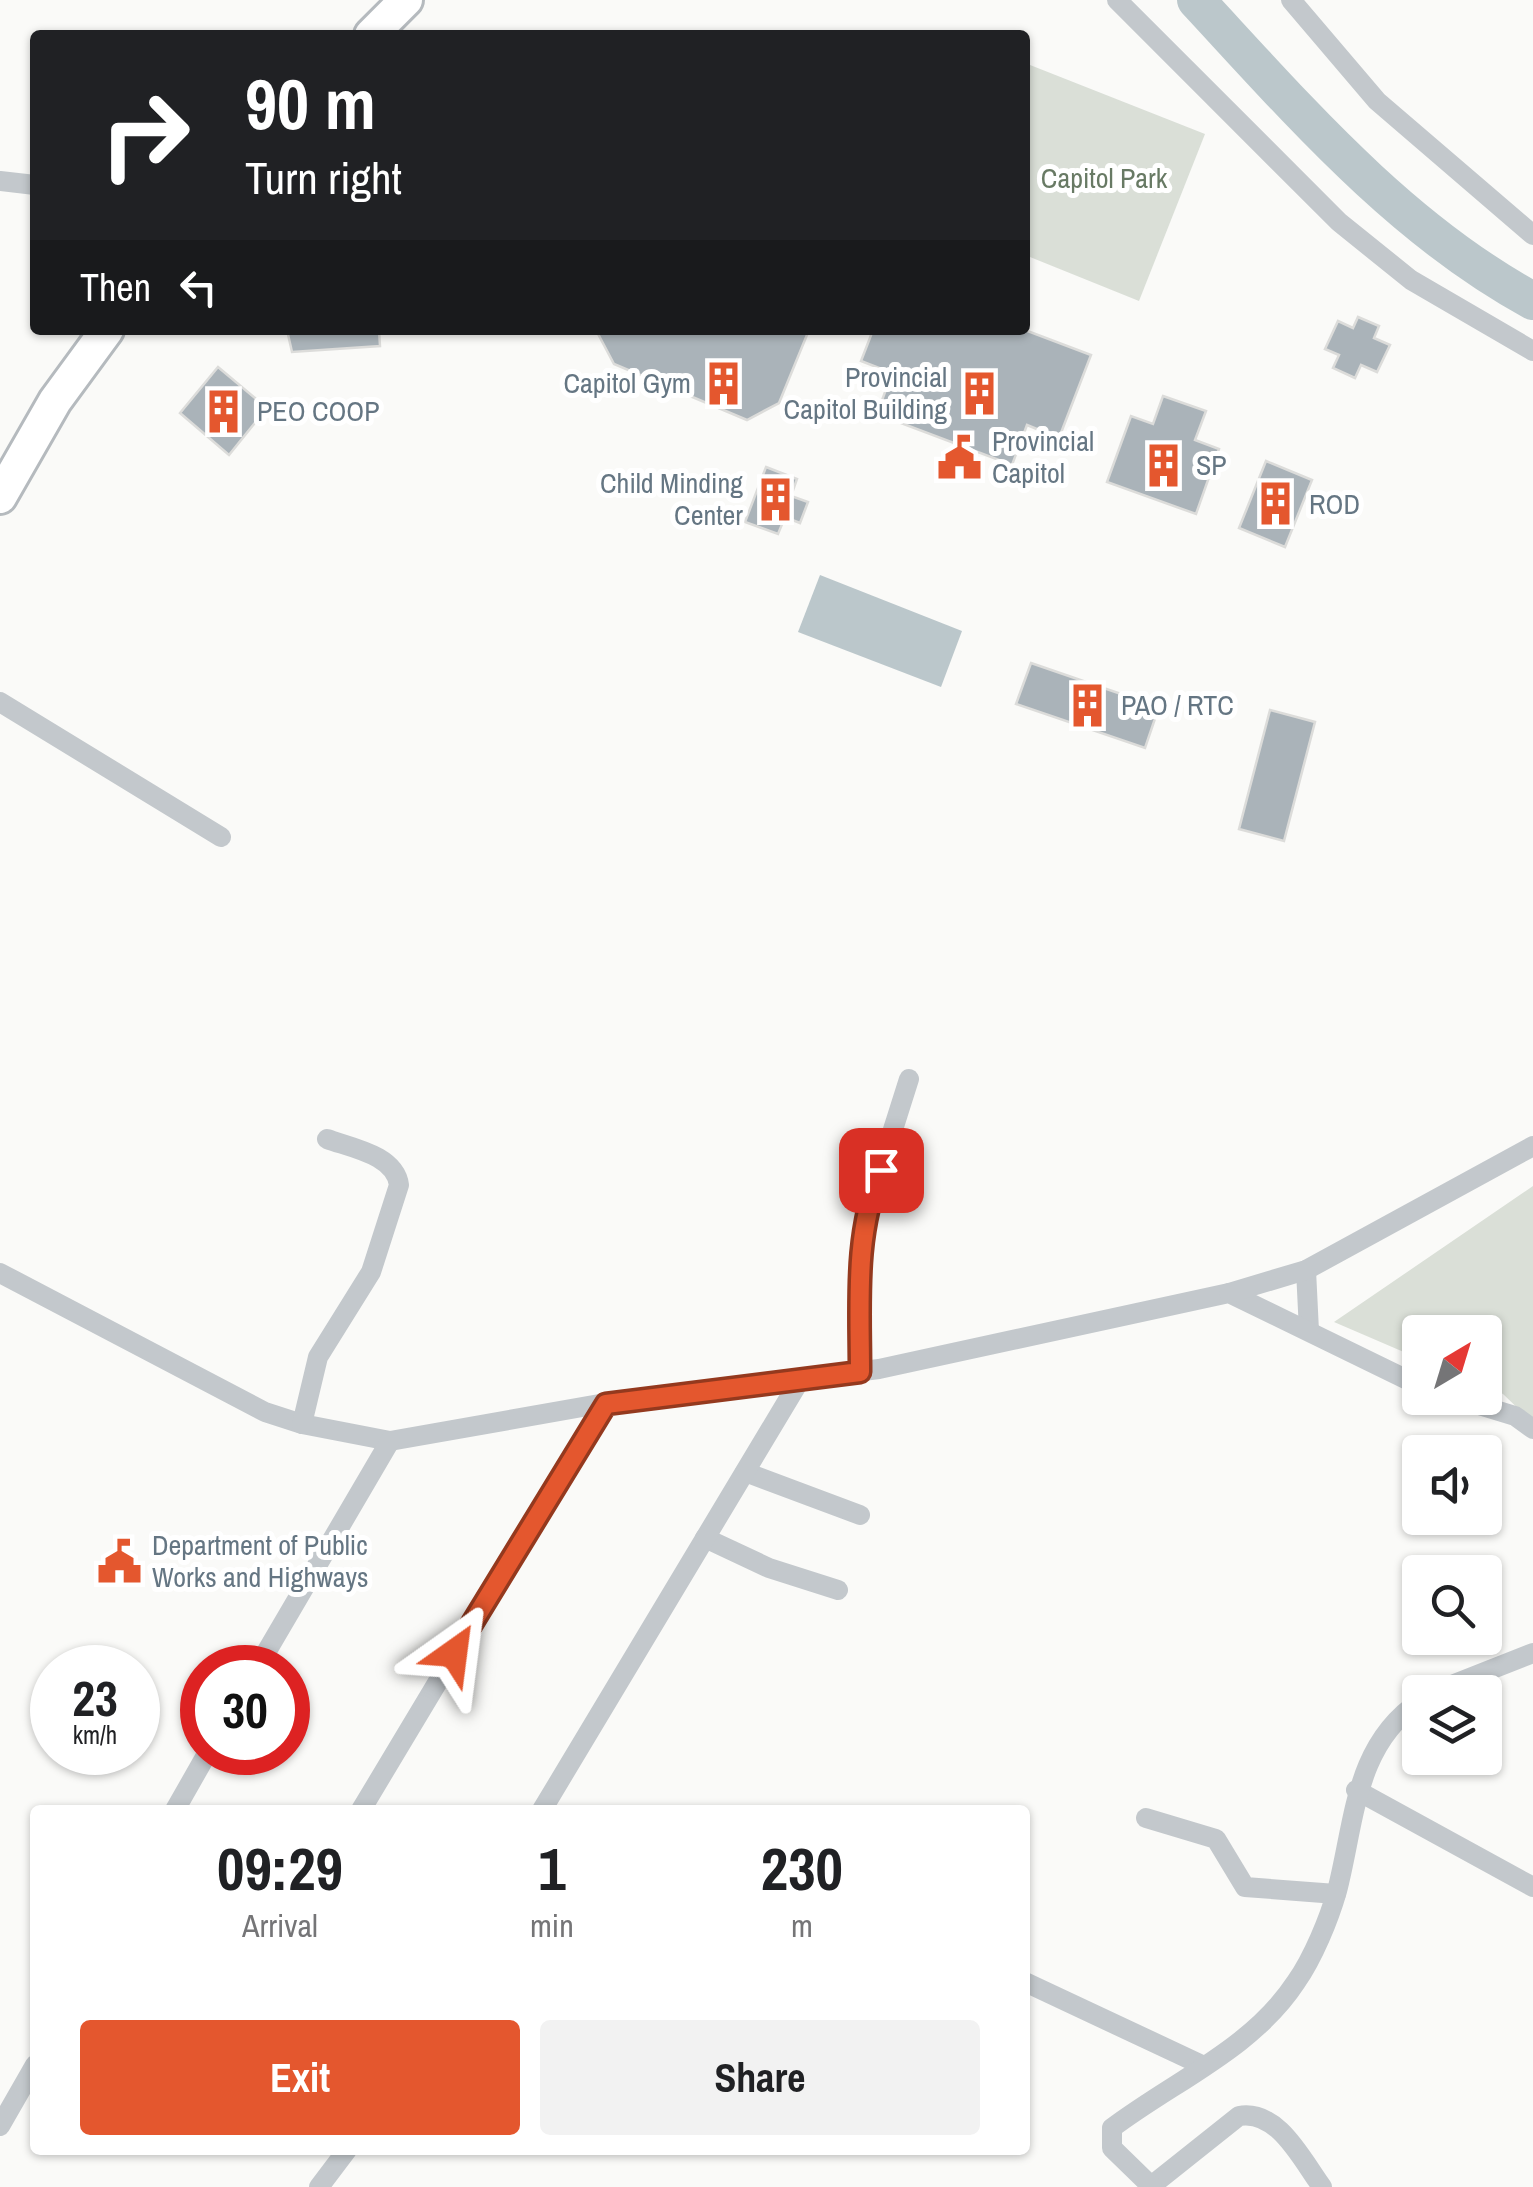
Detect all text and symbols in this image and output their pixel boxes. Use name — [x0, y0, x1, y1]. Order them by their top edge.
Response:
text: 90 m — [245, 57, 376, 151]
icon: right — [80, 70, 210, 200]
text: Turn right — [245, 147, 402, 208]
park label: Capitol Park — [1041, 159, 1168, 197]
icon: left — [171, 260, 226, 315]
text: Then — [80, 262, 151, 313]
place label: Provincial Capitol Building — [784, 358, 947, 428]
building icon: Capitol Gym — [700, 359, 748, 407]
place label: Capitol Gym — [563, 364, 691, 402]
building icon: Provincial Capitol Building — [956, 369, 1004, 417]
building icon: PEO COOP — [200, 387, 248, 435]
place label: PEO COOP — [257, 392, 380, 430]
place label: Provincial Capitol — [992, 422, 1094, 492]
public building icon: Provincial Capitol — [935, 433, 983, 481]
building icon: SP — [1139, 441, 1187, 489]
place label: SP — [1196, 446, 1227, 484]
place label: Child Minding Center — [600, 464, 743, 534]
building icon: Child Minding Center — [752, 475, 800, 523]
building icon: ROD — [1252, 480, 1300, 528]
place label: ROD — [1309, 485, 1360, 523]
building icon: PAO / RTC — [1064, 681, 1112, 729]
place label: PAO / RTC — [1121, 686, 1234, 724]
pin — [839, 1128, 924, 1213]
icon: arrive — [854, 1143, 909, 1198]
north arrow — [1402, 1315, 1502, 1415]
map controls — [1402, 1315, 1502, 1775]
button: sound — [1402, 1435, 1502, 1535]
place label: Department of Public Works and Highways — [152, 1526, 369, 1596]
public building icon: Department of Public Works and Highways — [95, 1537, 143, 1585]
button: search — [1402, 1555, 1502, 1655]
position arrow — [402, 1601, 506, 1705]
speed limit sign: 30 — [180, 1645, 310, 1775]
text: 23 — [72, 1664, 118, 1732]
button: layers — [1402, 1675, 1502, 1775]
text: km/h — [73, 1718, 117, 1752]
text: 09:29 — [217, 1828, 343, 1909]
text: 1 — [538, 1828, 566, 1909]
text: 230 — [761, 1828, 843, 1909]
text: Arrival — [242, 1904, 318, 1947]
text: min — [530, 1904, 574, 1947]
text: m — [791, 1904, 813, 1947]
button: Exit — [80, 2020, 520, 2135]
button: Share — [540, 2020, 980, 2135]

